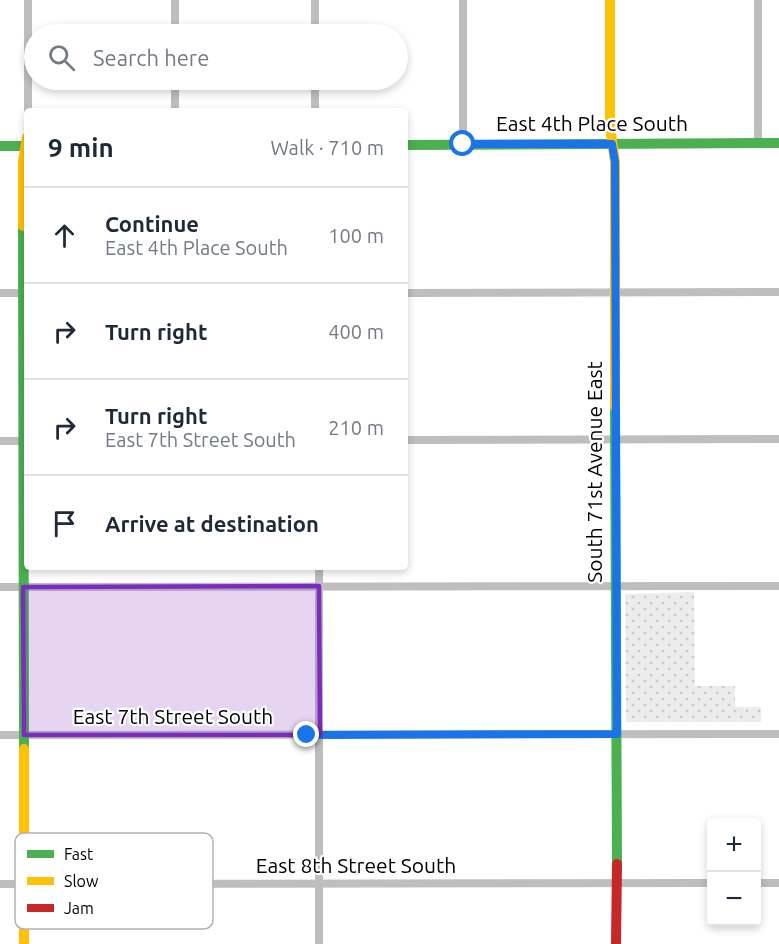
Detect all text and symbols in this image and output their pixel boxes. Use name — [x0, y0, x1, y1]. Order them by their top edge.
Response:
search box — [24, 24, 408, 90]
icon: search — [45, 41, 78, 74]
text: Search here — [93, 45, 209, 70]
street label: East 4th Place South — [496, 111, 688, 135]
route start — [449, 130, 475, 156]
text: 9 min — [48, 133, 114, 162]
text: Walk · 710 m — [271, 136, 384, 159]
text: Continue — [105, 211, 199, 236]
icon: ahead — [48, 219, 81, 252]
text: 100 m — [328, 224, 384, 247]
text: East 4th Place South — [105, 236, 288, 259]
icon: right — [48, 315, 81, 348]
text: Turn right — [105, 319, 207, 344]
text: 400 m — [328, 320, 384, 343]
street label: South 71st Avenue East — [582, 361, 606, 583]
text: Turn right — [105, 403, 207, 428]
icon: right — [48, 411, 81, 444]
text: 210 m — [328, 416, 384, 439]
text: East 7th Street South — [105, 428, 296, 451]
icon: arrive — [48, 507, 81, 540]
text: Arrive at destination — [105, 511, 319, 536]
street label: East 7th Street South — [73, 704, 273, 728]
route end — [293, 721, 319, 747]
map controls — [707, 818, 761, 926]
button: + — [707, 818, 761, 872]
legend — [15, 833, 213, 929]
text: Fast — [64, 845, 94, 863]
street label: East 8th Street South — [256, 853, 456, 877]
text: Slow — [64, 872, 99, 890]
button: − — [707, 872, 761, 926]
text: Jam — [64, 899, 94, 917]

